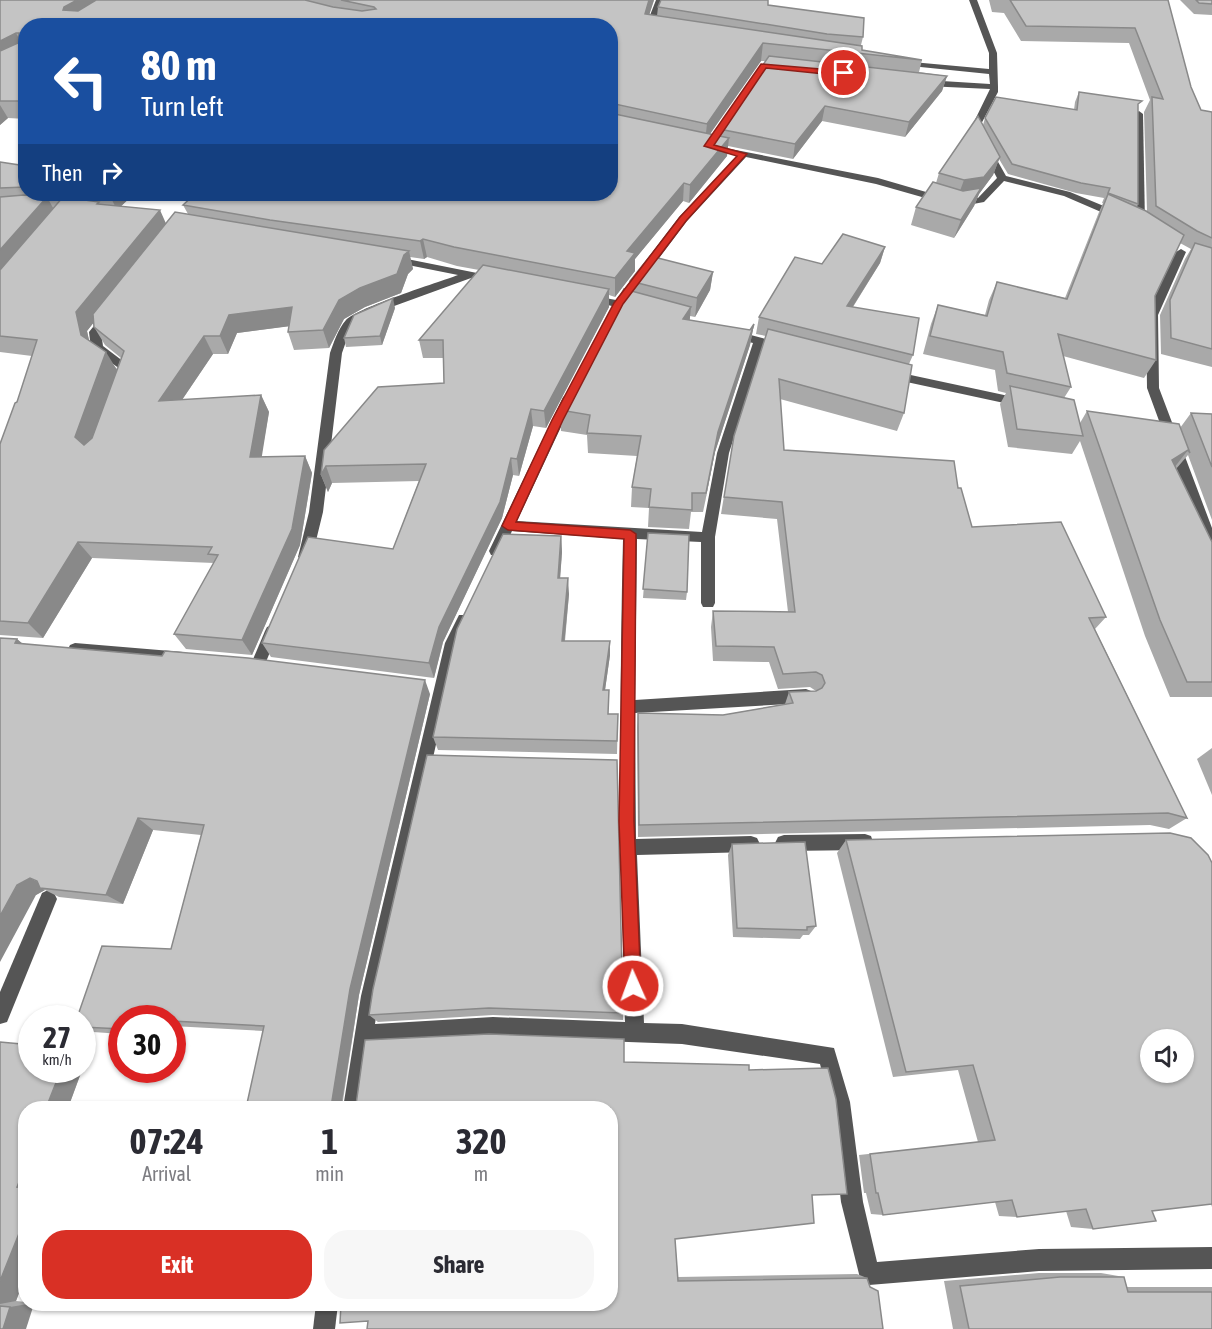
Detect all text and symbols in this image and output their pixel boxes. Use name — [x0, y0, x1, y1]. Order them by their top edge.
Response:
text: 80 m — [141, 41, 216, 89]
icon: left — [42, 42, 120, 120]
pin — [818, 47, 869, 98]
icon: arrive — [827, 56, 860, 89]
text: Turn left — [141, 91, 224, 122]
icon: right — [95, 156, 128, 189]
text: Then — [42, 160, 83, 186]
position arrow — [601, 954, 665, 1018]
speed limit sign: 30 — [108, 1005, 186, 1083]
text: 27 — [43, 1020, 71, 1054]
map controls — [1140, 1029, 1194, 1083]
button: sound — [1140, 1029, 1194, 1083]
text: km/h — [42, 1051, 72, 1068]
text: 07:24 — [130, 1120, 204, 1162]
text: 1 — [321, 1120, 338, 1162]
text: 320 — [456, 1120, 506, 1162]
text: Arrival — [142, 1162, 191, 1185]
text: min — [315, 1162, 344, 1185]
text: m — [474, 1162, 488, 1185]
button: Exit — [42, 1230, 312, 1299]
button: Share — [324, 1230, 594, 1299]

